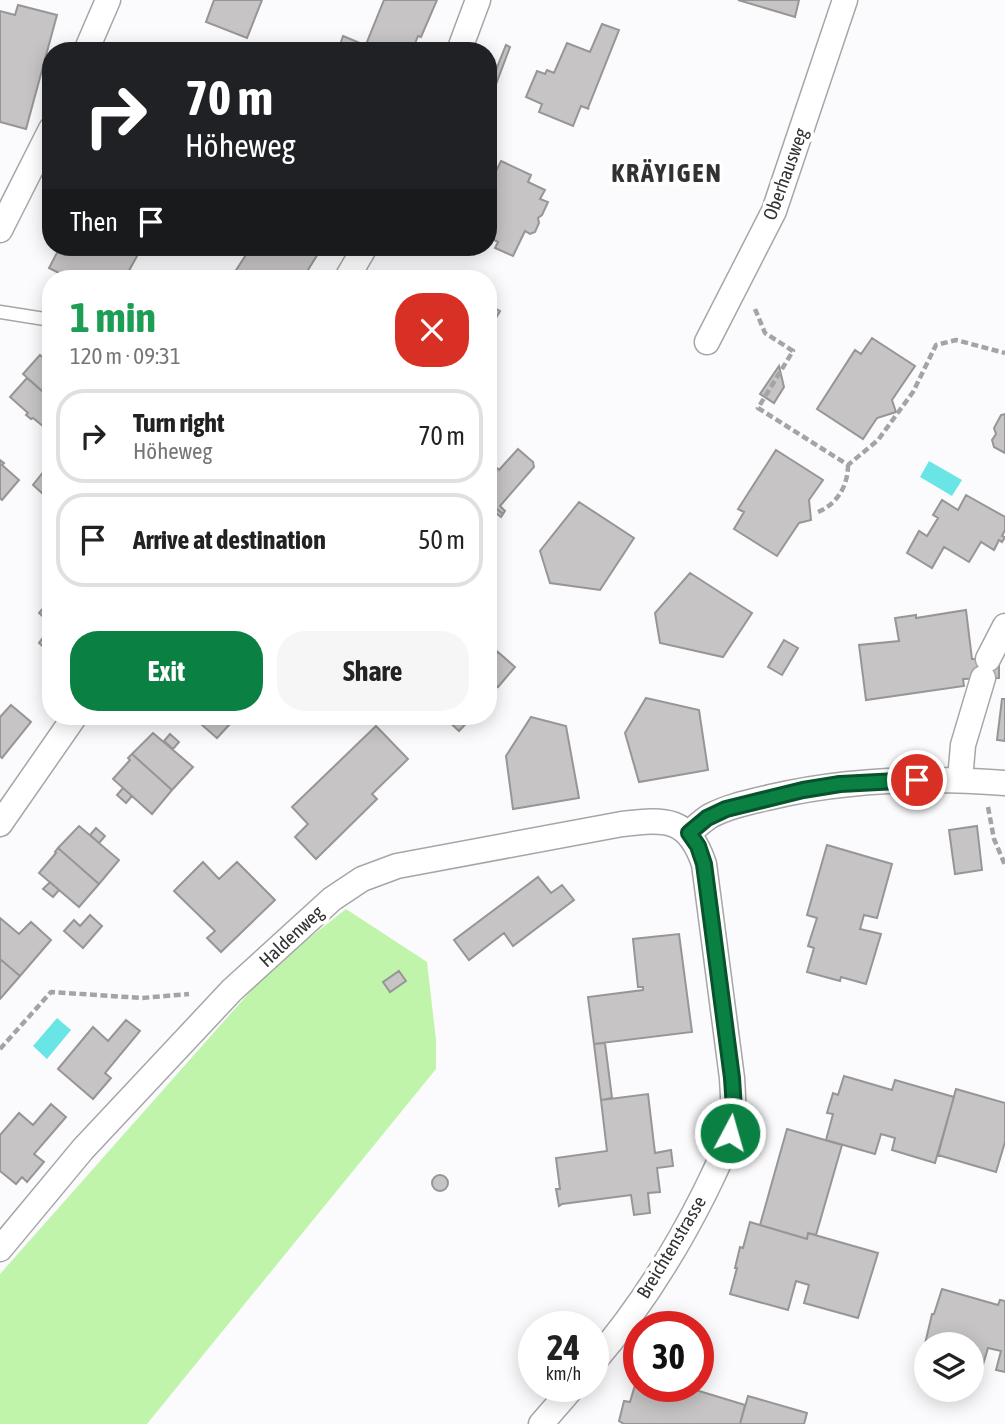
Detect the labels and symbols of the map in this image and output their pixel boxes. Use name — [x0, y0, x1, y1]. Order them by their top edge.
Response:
street label: Oberhausweg — [758, 124, 812, 223]
district label: KRÄYIGEN — [611, 158, 723, 188]
pin — [887, 750, 947, 810]
street label: Haldenweg — [254, 900, 328, 971]
position arrow — [693, 1096, 767, 1170]
street label: Breichtenstrasse — [632, 1192, 710, 1302]
speed limit sign: 30 — [623, 1311, 714, 1402]

